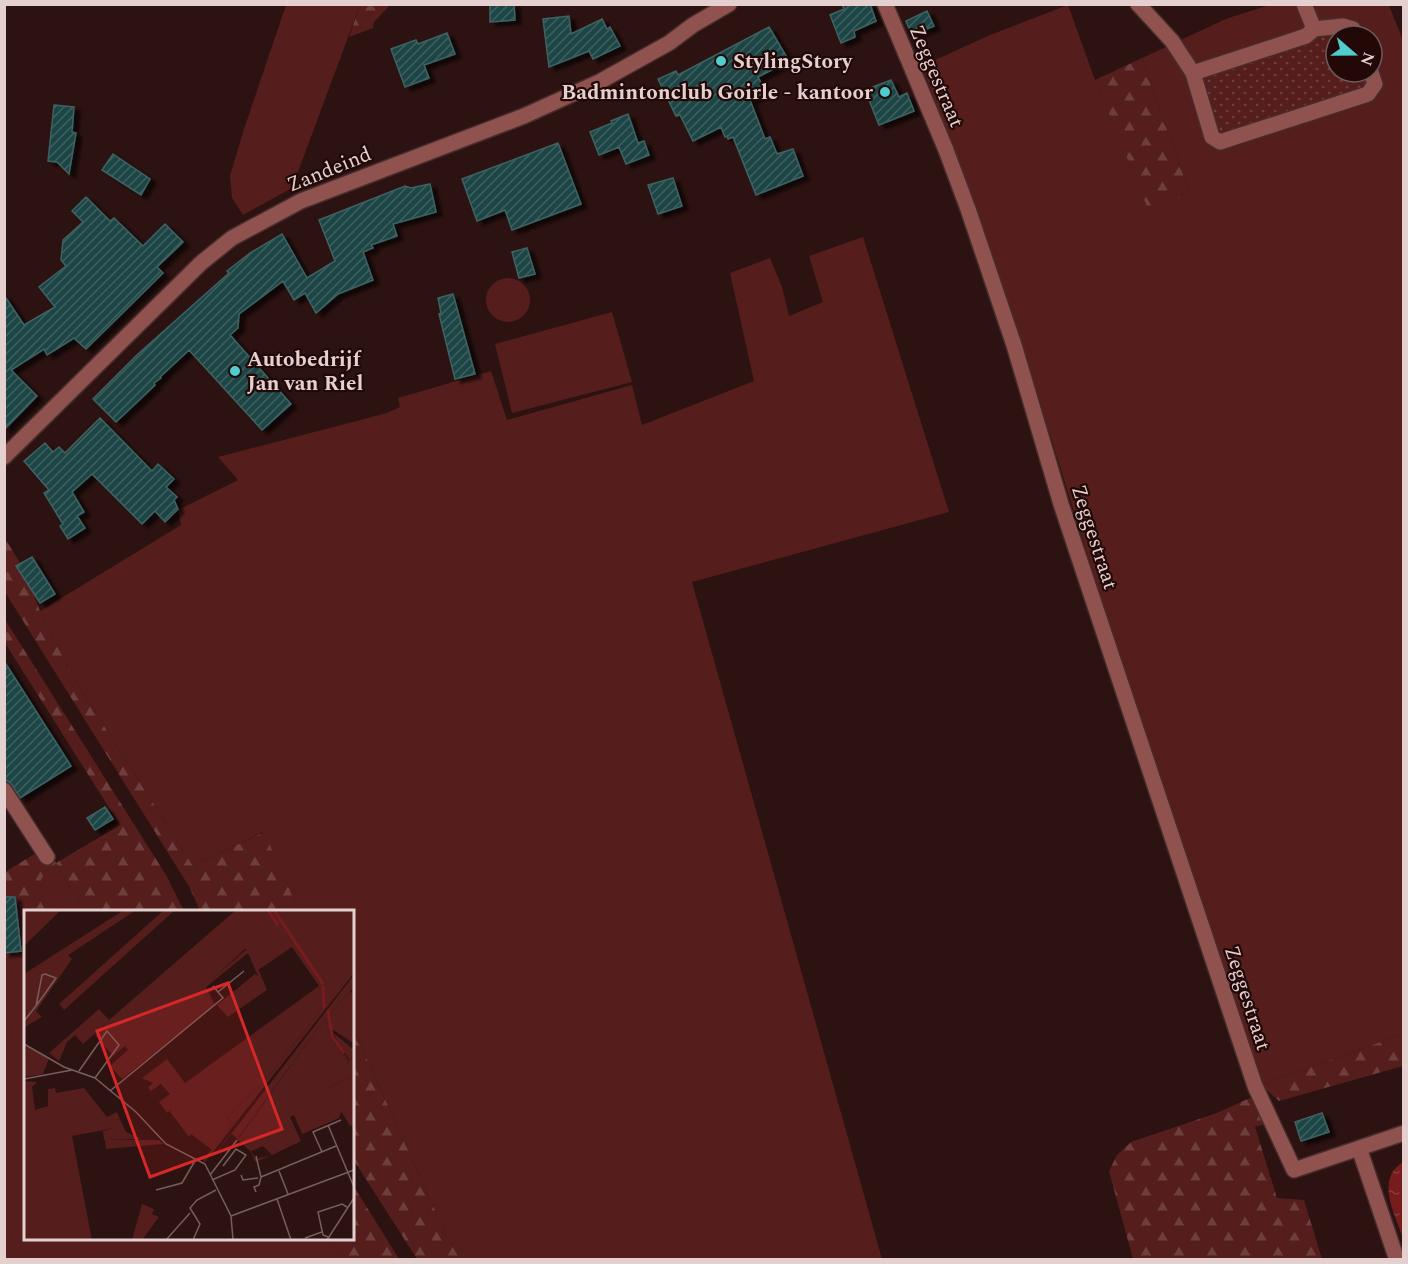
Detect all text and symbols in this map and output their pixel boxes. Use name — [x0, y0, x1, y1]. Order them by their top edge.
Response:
street label: Zeggestraat — [900, 20, 972, 133]
north arrow — [1324, 24, 1384, 84]
place label: StylingStory — [733, 46, 853, 78]
text: N — [1354, 49, 1381, 69]
marker: StylingStory — [714, 54, 728, 68]
place label: Badmintonclub Goirle - kantoor — [561, 77, 873, 109]
marker: Badmintonclub Goirle - kantoor — [878, 85, 892, 99]
street label: Zandeind — [282, 139, 376, 201]
place label: Autobedrijf Jan van Riel — [247, 344, 363, 400]
marker: Autobedrijf Jan van Riel — [228, 364, 242, 378]
street label: Zeggestraat — [1062, 481, 1126, 594]
inset map — [24, 910, 354, 1240]
street label: Zeggestraat — [1215, 942, 1279, 1055]

